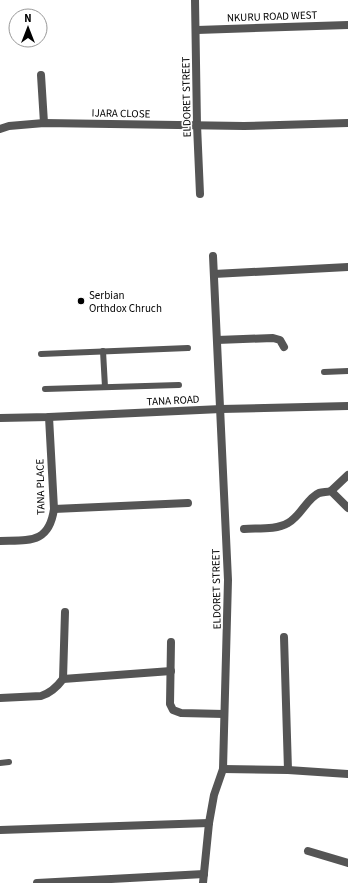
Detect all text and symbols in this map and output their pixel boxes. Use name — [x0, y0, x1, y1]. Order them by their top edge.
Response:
street label: NKURU ROAD WEST — [227, 7, 318, 26]
north arrow — [8, 8, 48, 48]
text: N — [24, 11, 32, 26]
street label: ELDORET STREET — [178, 56, 195, 137]
street label: IJARA CLOSE — [91, 105, 151, 122]
place label: Serbian Orthdox Chruch — [89, 288, 162, 316]
marker: Serbian Orthdox Chruch — [76, 296, 86, 306]
street label: TANA ROAD — [146, 392, 200, 409]
street label: TANA PLACE — [33, 459, 48, 515]
street label: ELDORET STREET — [208, 548, 225, 629]

